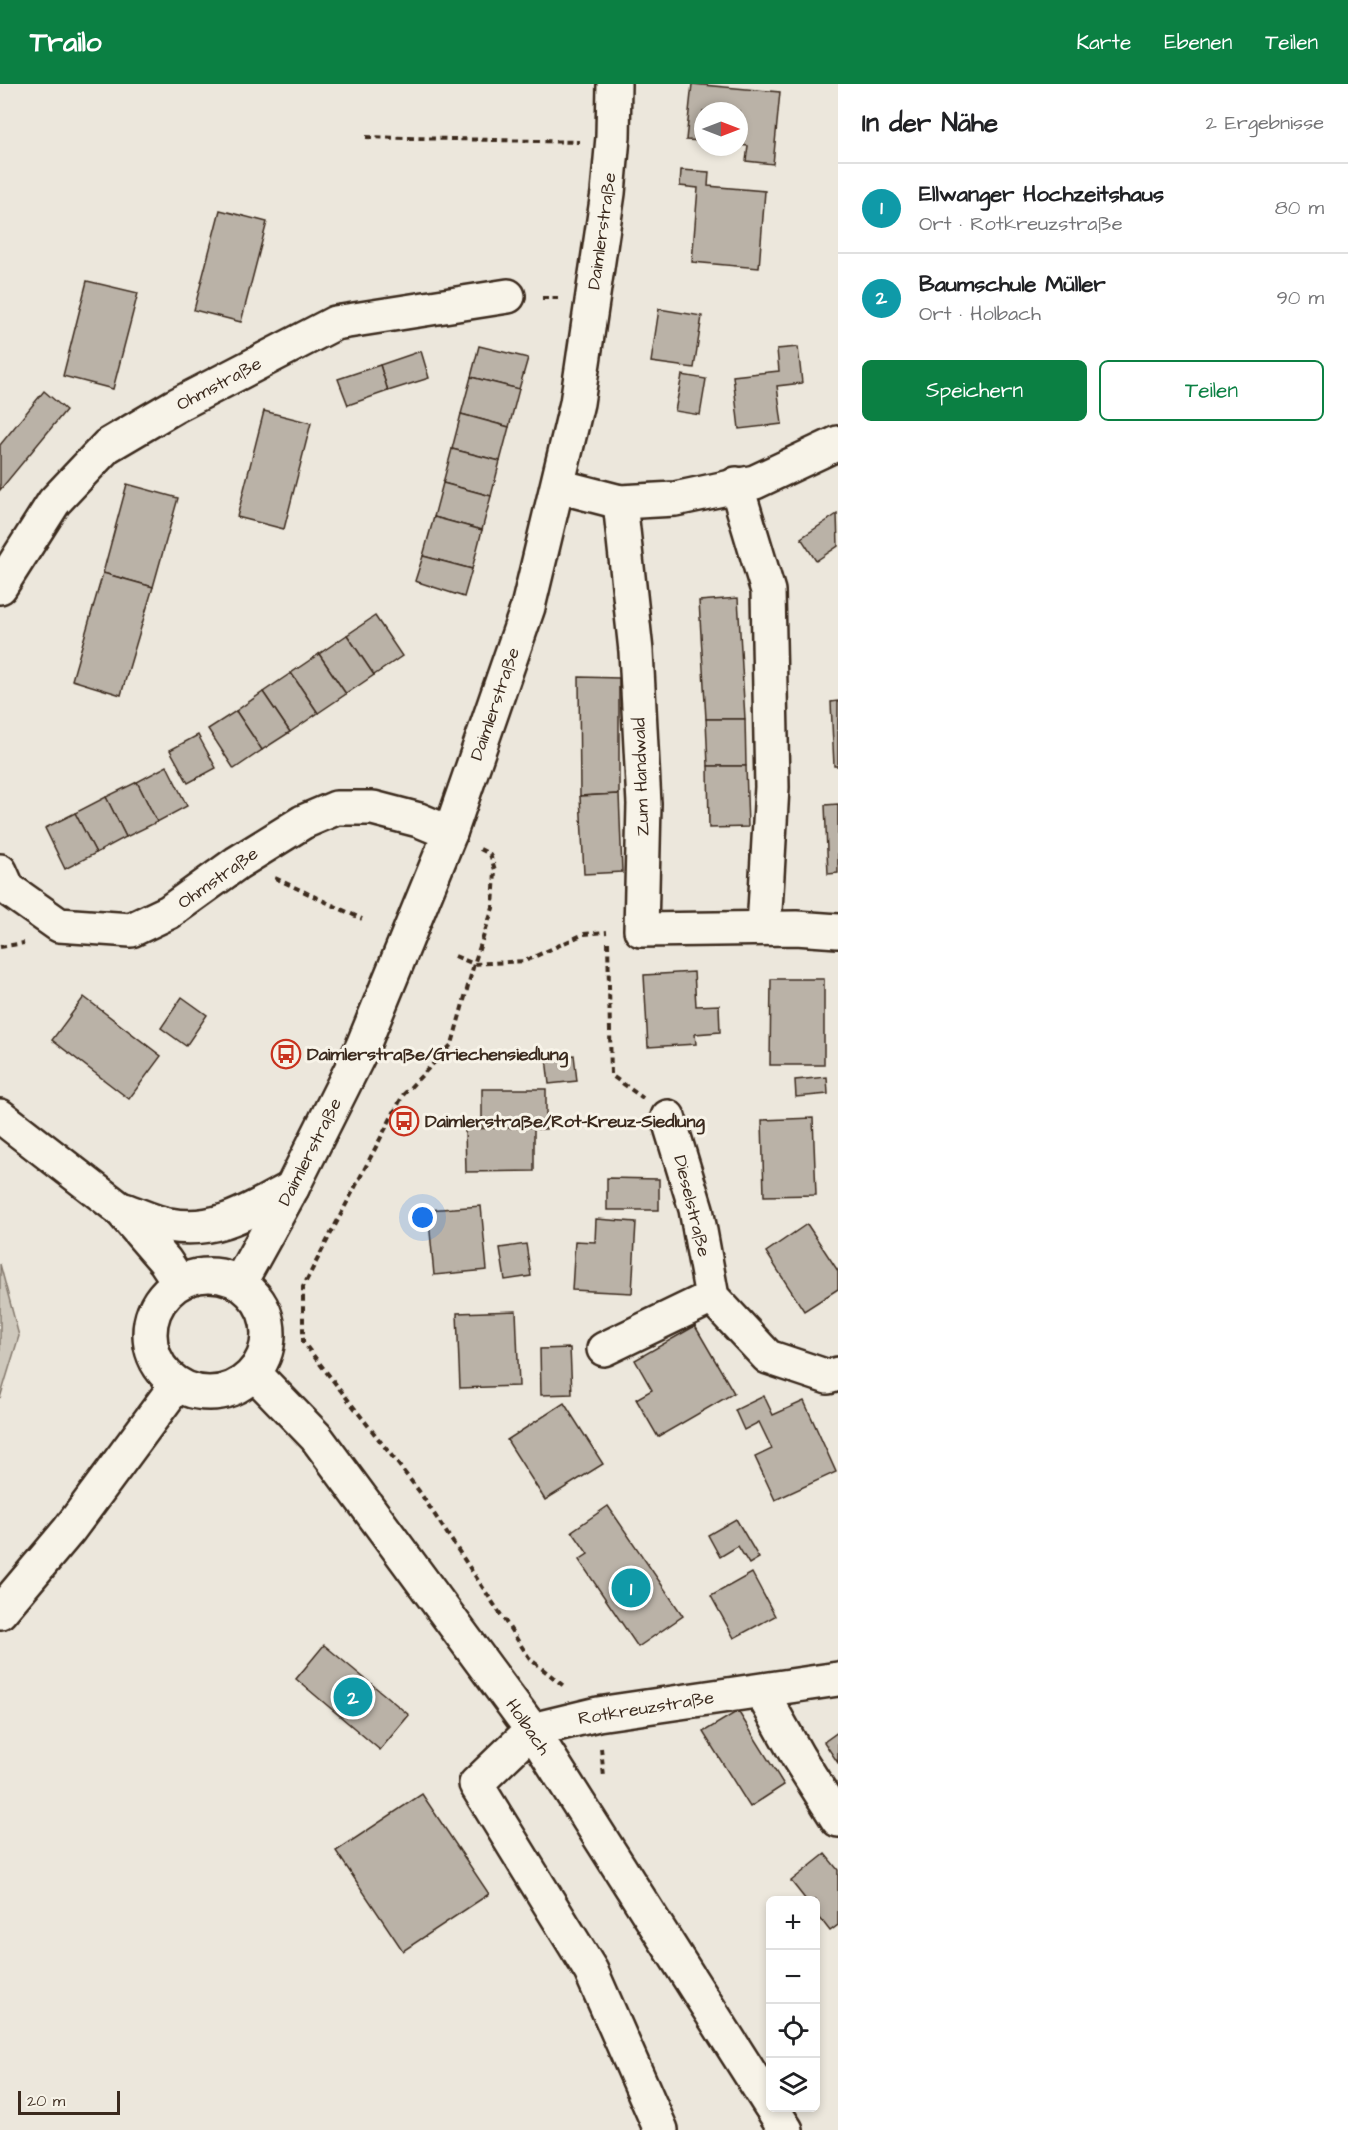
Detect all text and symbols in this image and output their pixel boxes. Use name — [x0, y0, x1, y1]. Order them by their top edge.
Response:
text: Trailo — [30, 23, 102, 62]
text: Karte — [1076, 28, 1131, 57]
text: Ebenen — [1164, 28, 1232, 57]
text: Teilen — [1265, 28, 1318, 57]
north arrow — [694, 102, 748, 156]
text: In der Nähe — [862, 105, 998, 141]
text: 2 Ergebnisse — [1205, 109, 1324, 137]
street label: Daimlerstraße — [581, 171, 623, 291]
text: Ellwanger Hochzeitshaus — [919, 179, 1164, 210]
text: 1 — [880, 194, 883, 222]
text: 80 m — [1275, 194, 1324, 222]
text: Ort · Rotkreuzstraße — [919, 210, 1123, 238]
text: Baumschule Müller — [919, 269, 1106, 300]
text: 2 — [876, 284, 887, 312]
text: 90 m — [1276, 284, 1324, 312]
text: Ort · Holbach — [919, 300, 1041, 328]
street label: Ohmstraße — [172, 351, 266, 417]
button: Speichern — [862, 360, 1087, 421]
button: Teilen — [1099, 360, 1324, 421]
street label: Daimlerstraße — [464, 644, 526, 764]
street label: Zum Handwald — [626, 717, 656, 837]
street label: Ohmstraße — [173, 841, 263, 915]
bus stop icon: Daimlerstraße/Griechensiedlung — [270, 1038, 302, 1070]
place label: Daimlerstraße/Griechensiedlung — [307, 1042, 569, 1068]
street label: Daimlerstraße — [272, 1094, 348, 1210]
bus stop icon: Daimlerstraße/Rot-Kreuz-Siedlung — [388, 1105, 420, 1137]
place label: Daimlerstraße/Rot-Kreuz-Siedlung — [425, 1109, 705, 1135]
street label: Dieselstraße — [667, 1153, 717, 1260]
your location — [408, 1203, 437, 1232]
pin: 1 — [612, 1566, 650, 1610]
pin: 2 — [334, 1674, 372, 1720]
street label: Rotkreuzstraße — [576, 1685, 716, 1731]
street label: Holbach — [500, 1694, 556, 1760]
map controls — [766, 1896, 820, 2112]
button: + — [766, 1896, 820, 1950]
button: − — [766, 1950, 820, 2004]
button: locate — [766, 2004, 820, 2058]
button: layers — [766, 2058, 820, 2112]
scale bar — [18, 2088, 120, 2116]
text: 20 m — [27, 2090, 65, 2112]

